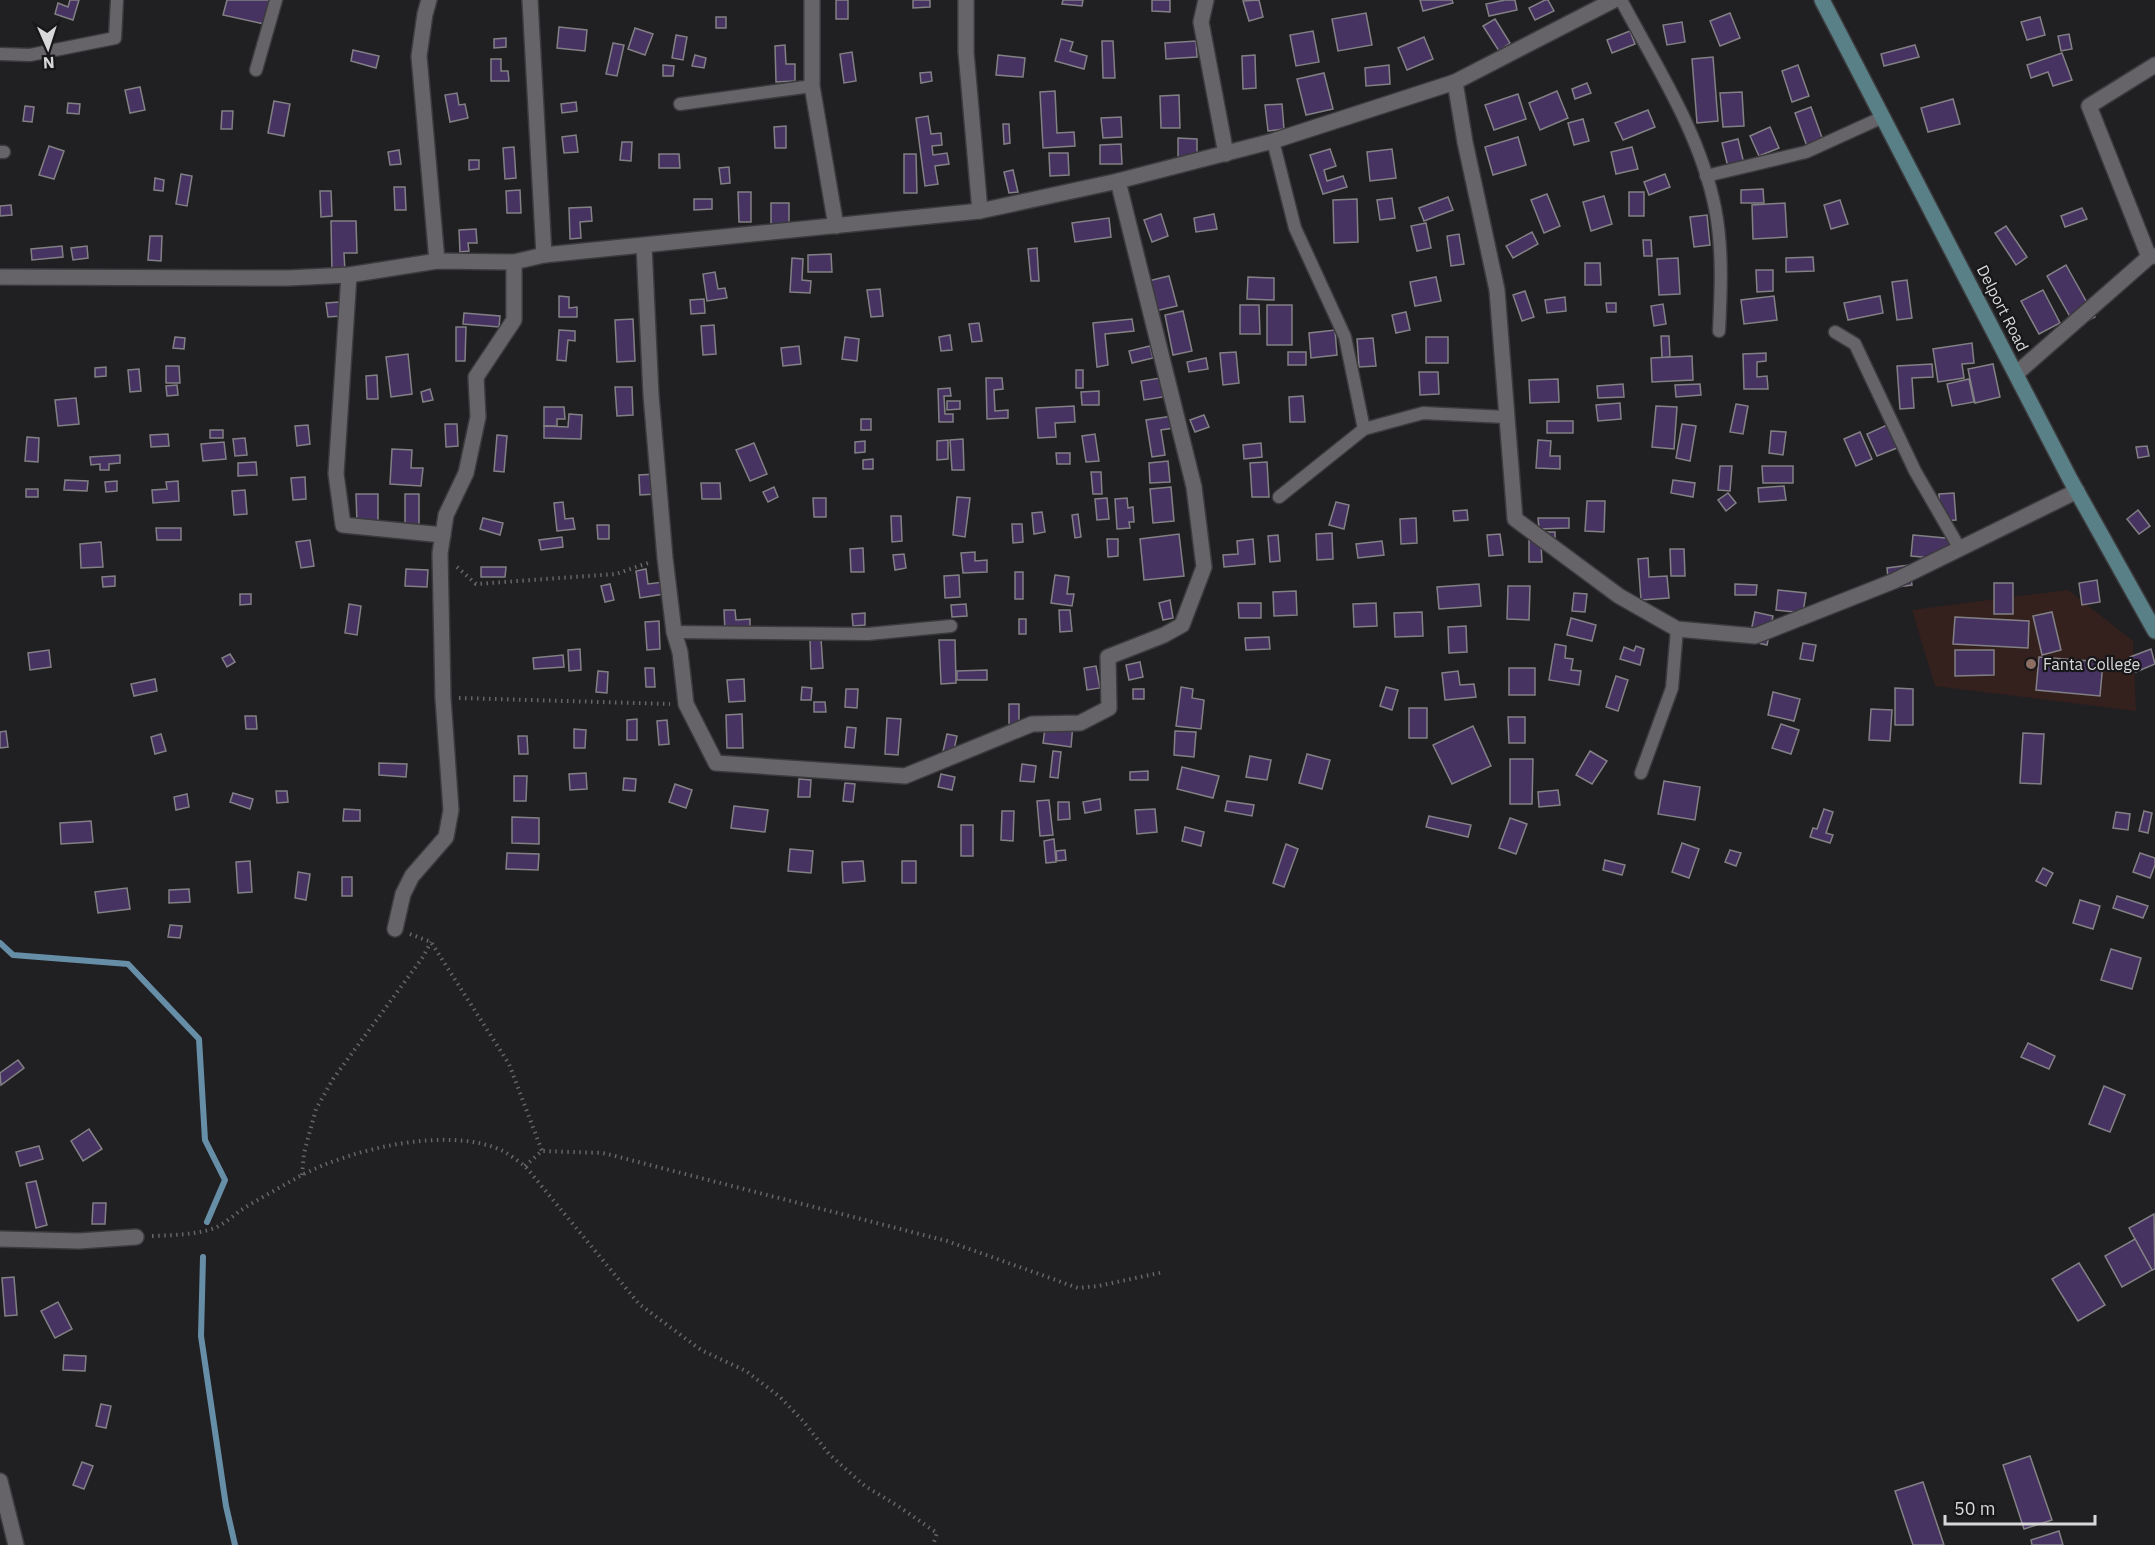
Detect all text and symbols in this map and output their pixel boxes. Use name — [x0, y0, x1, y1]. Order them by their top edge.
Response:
north arrow — [18, 18, 78, 78]
text: N — [42, 53, 55, 73]
street label: Delport Road — [1973, 261, 2033, 355]
place label: Fanta College — [2043, 654, 2141, 674]
marker: Fanta College — [2024, 657, 2038, 671]
scale bar — [1945, 1488, 2095, 1526]
text: 50 m — [1954, 1497, 1996, 1520]

